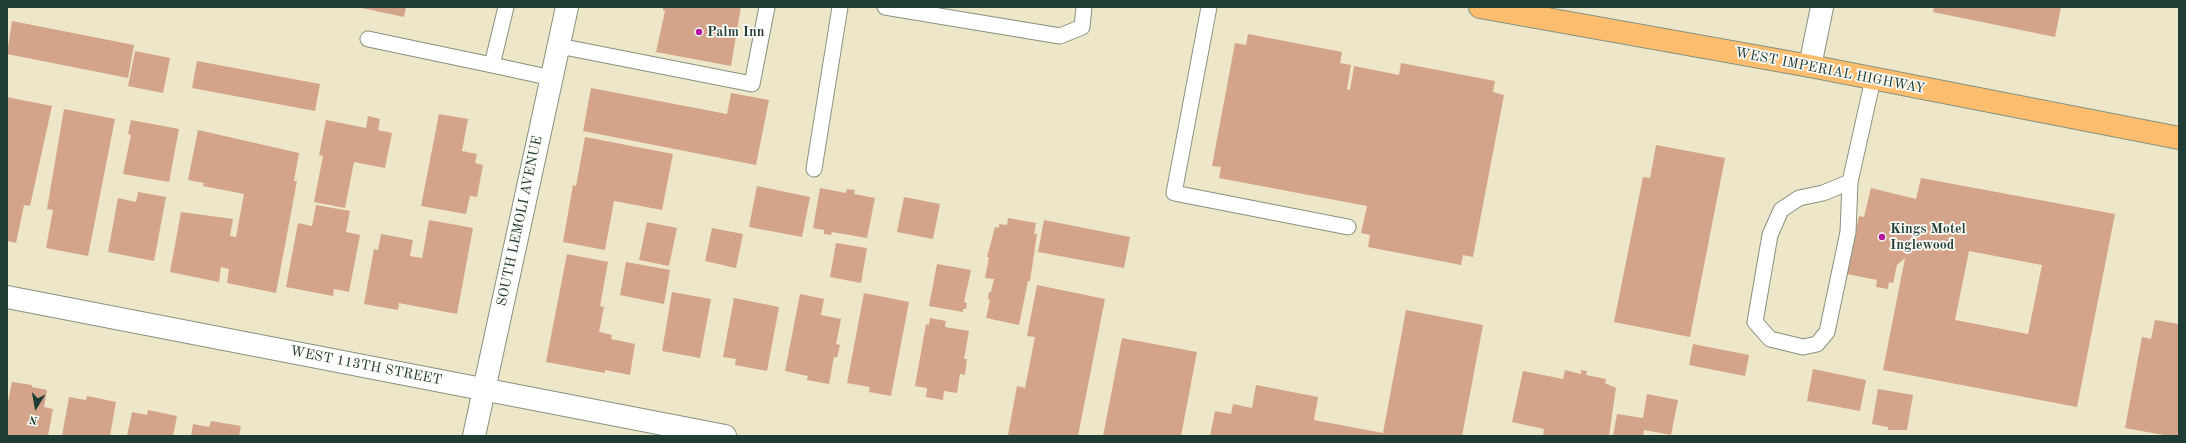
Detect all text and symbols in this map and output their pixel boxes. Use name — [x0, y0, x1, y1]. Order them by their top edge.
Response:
place label: Palm Inn — [707, 24, 764, 40]
marker: Palm Inn — [694, 27, 704, 37]
street label: WEST IMPERIAL HIGHWAY — [1734, 44, 1926, 98]
street label: SOUTH LEMOLI AVENUE — [494, 134, 546, 308]
place label: Kings Motel Inglewood — [1890, 221, 1966, 254]
marker: Kings Motel Inglewood — [1877, 232, 1887, 242]
street label: WEST 113TH STREET — [289, 343, 443, 389]
north arrow — [16, 387, 56, 427]
text: N — [28, 413, 39, 425]

